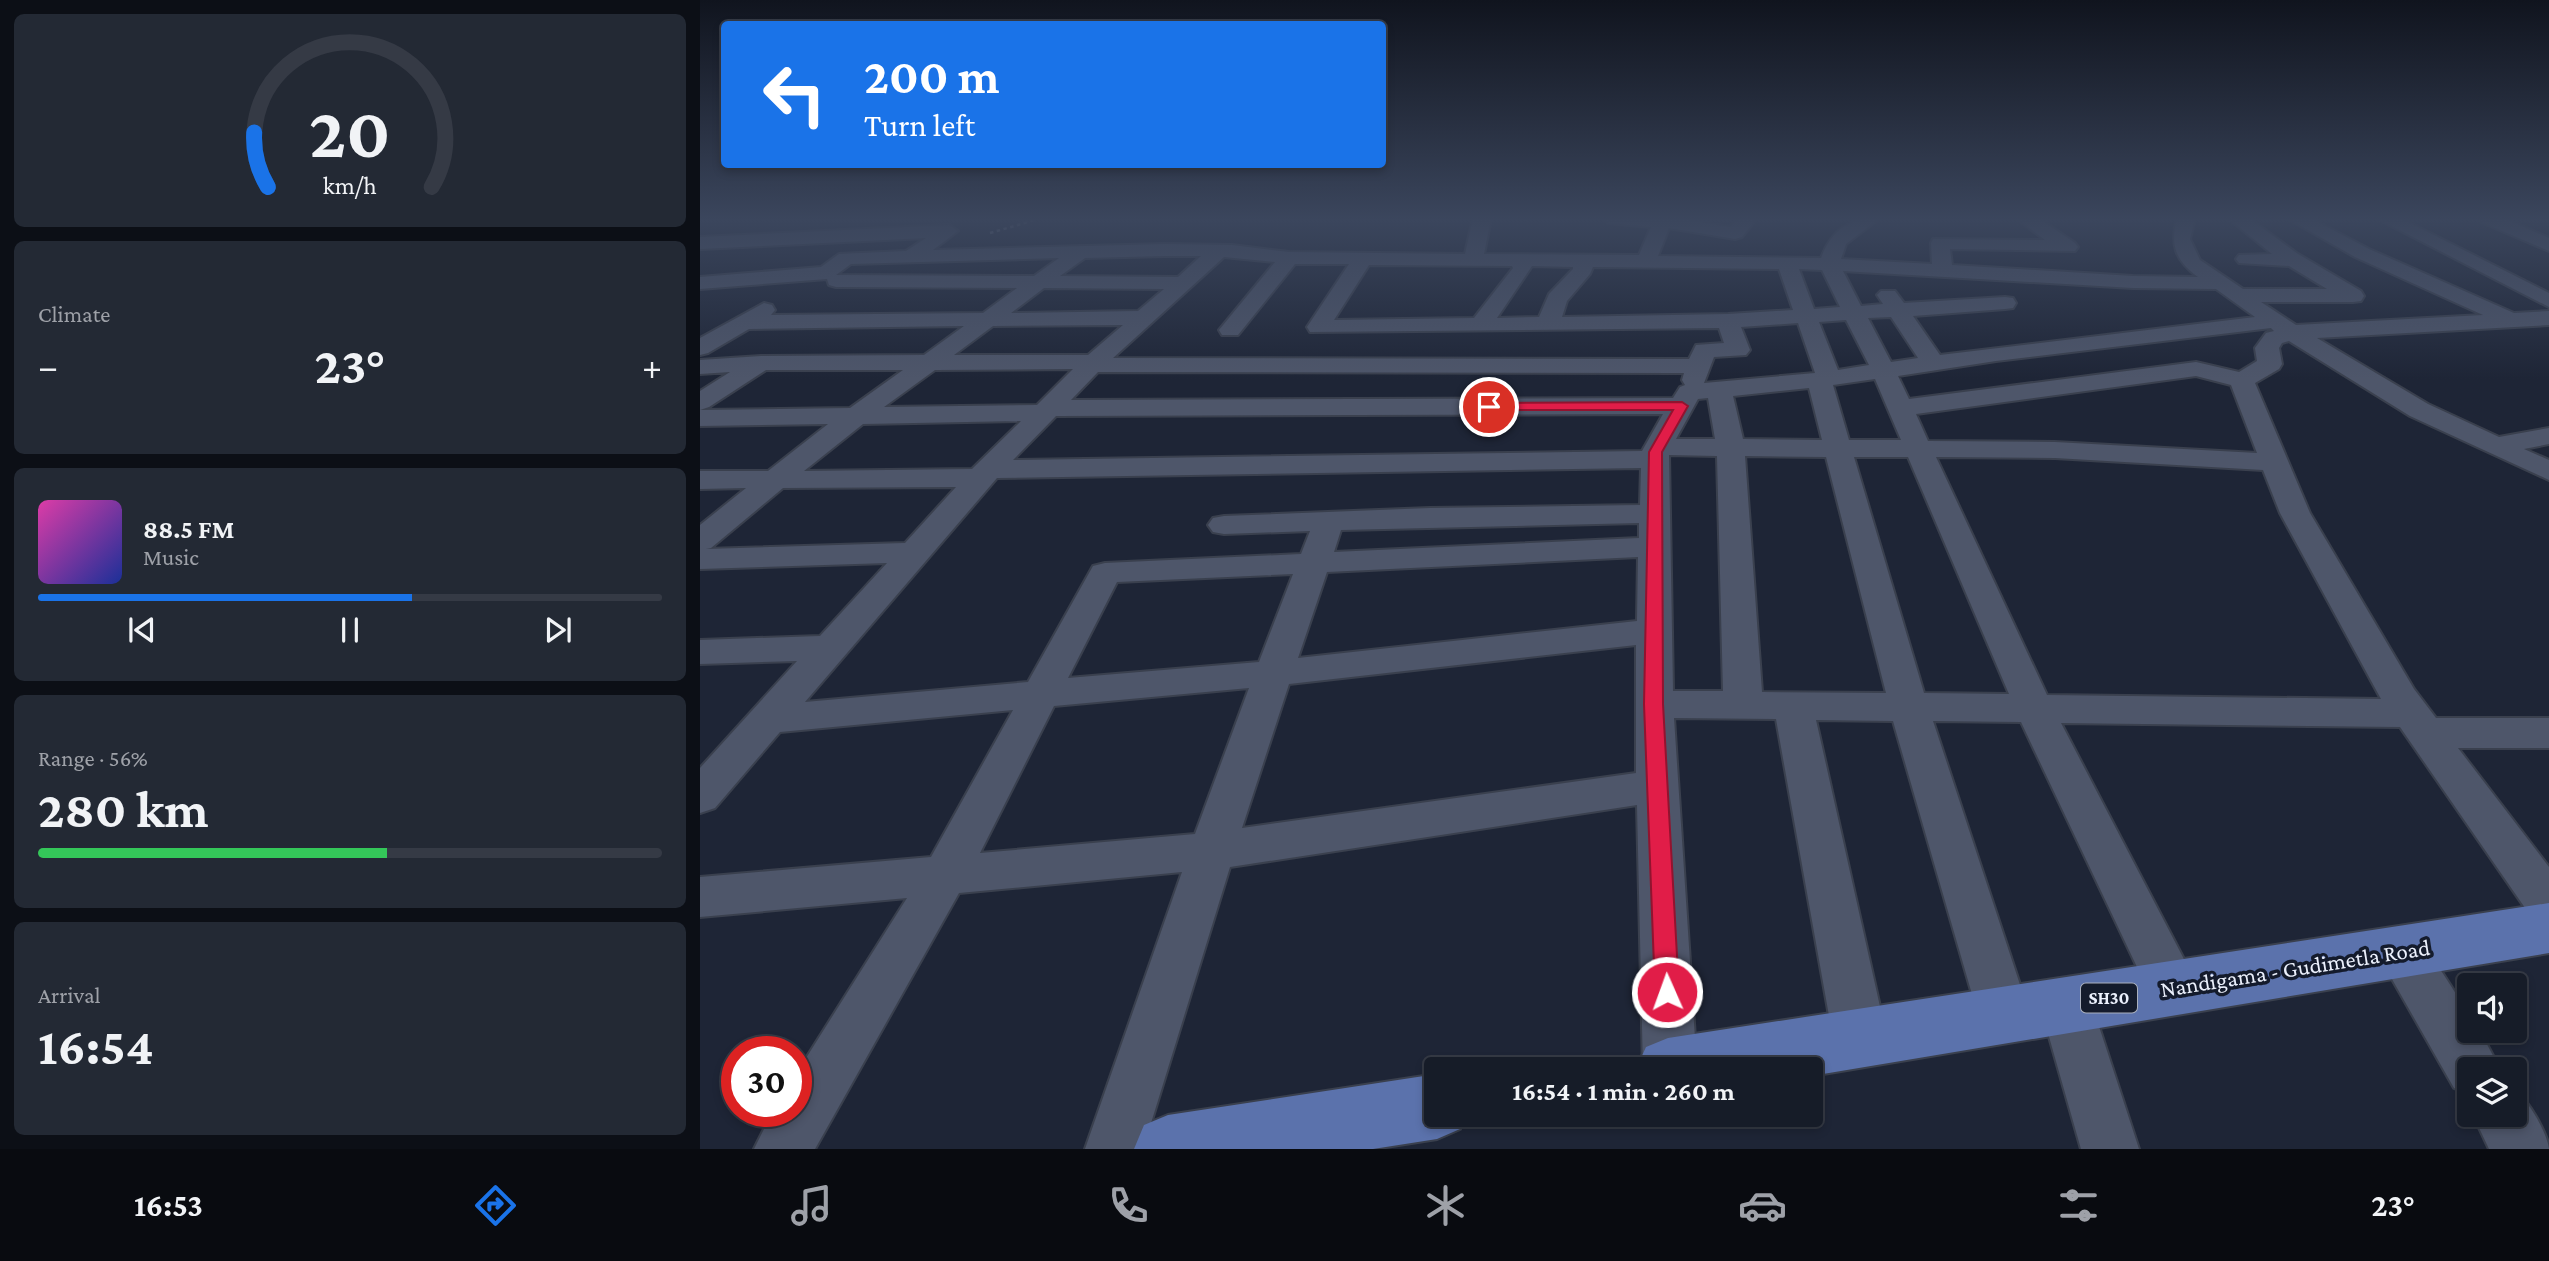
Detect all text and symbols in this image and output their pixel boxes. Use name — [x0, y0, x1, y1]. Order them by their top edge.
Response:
icon: left — [749, 49, 840, 140]
text: 200 m — [864, 49, 999, 104]
text: 20 — [309, 92, 391, 173]
text: Turn left — [864, 107, 975, 143]
text: km/h — [323, 171, 377, 198]
text: Climate — [38, 301, 110, 327]
text: 23° — [314, 336, 386, 394]
text: − — [38, 345, 58, 387]
text: + — [642, 345, 662, 387]
pin — [1459, 377, 1519, 437]
icon: arrive — [1470, 388, 1508, 426]
text: 88.5 FM — [143, 515, 234, 544]
text: Music — [143, 544, 199, 570]
icon: previous — [123, 611, 161, 649]
icon: pause — [331, 611, 369, 649]
icon: next — [539, 611, 577, 649]
text: Range · 56% — [38, 745, 148, 771]
text: 280 km — [38, 780, 209, 838]
street label: Nandigama - Gudimetla Road — [2158, 934, 2432, 1002]
position arrow — [1630, 955, 1704, 1029]
map controls — [2457, 973, 2527, 1127]
button: sound — [2457, 973, 2527, 1043]
text: Arrival — [38, 982, 101, 1008]
road number: SH30 — [2081, 984, 2137, 1013]
text: 16:54 — [38, 1017, 154, 1075]
speed limit sign: 30 — [721, 1036, 812, 1127]
button: layers — [2457, 1057, 2527, 1127]
text: 16:54 · 1 min · 260 m — [1512, 1077, 1735, 1106]
icon: directions — [471, 1181, 520, 1230]
icon: music — [787, 1181, 836, 1230]
icon: phone — [1104, 1181, 1153, 1230]
icon: climate — [1421, 1181, 1470, 1230]
icon: car — [1738, 1181, 1787, 1230]
icon: filters — [2054, 1181, 2103, 1230]
text: 16:53 — [134, 1187, 203, 1223]
text: 23° — [2371, 1187, 2415, 1223]

